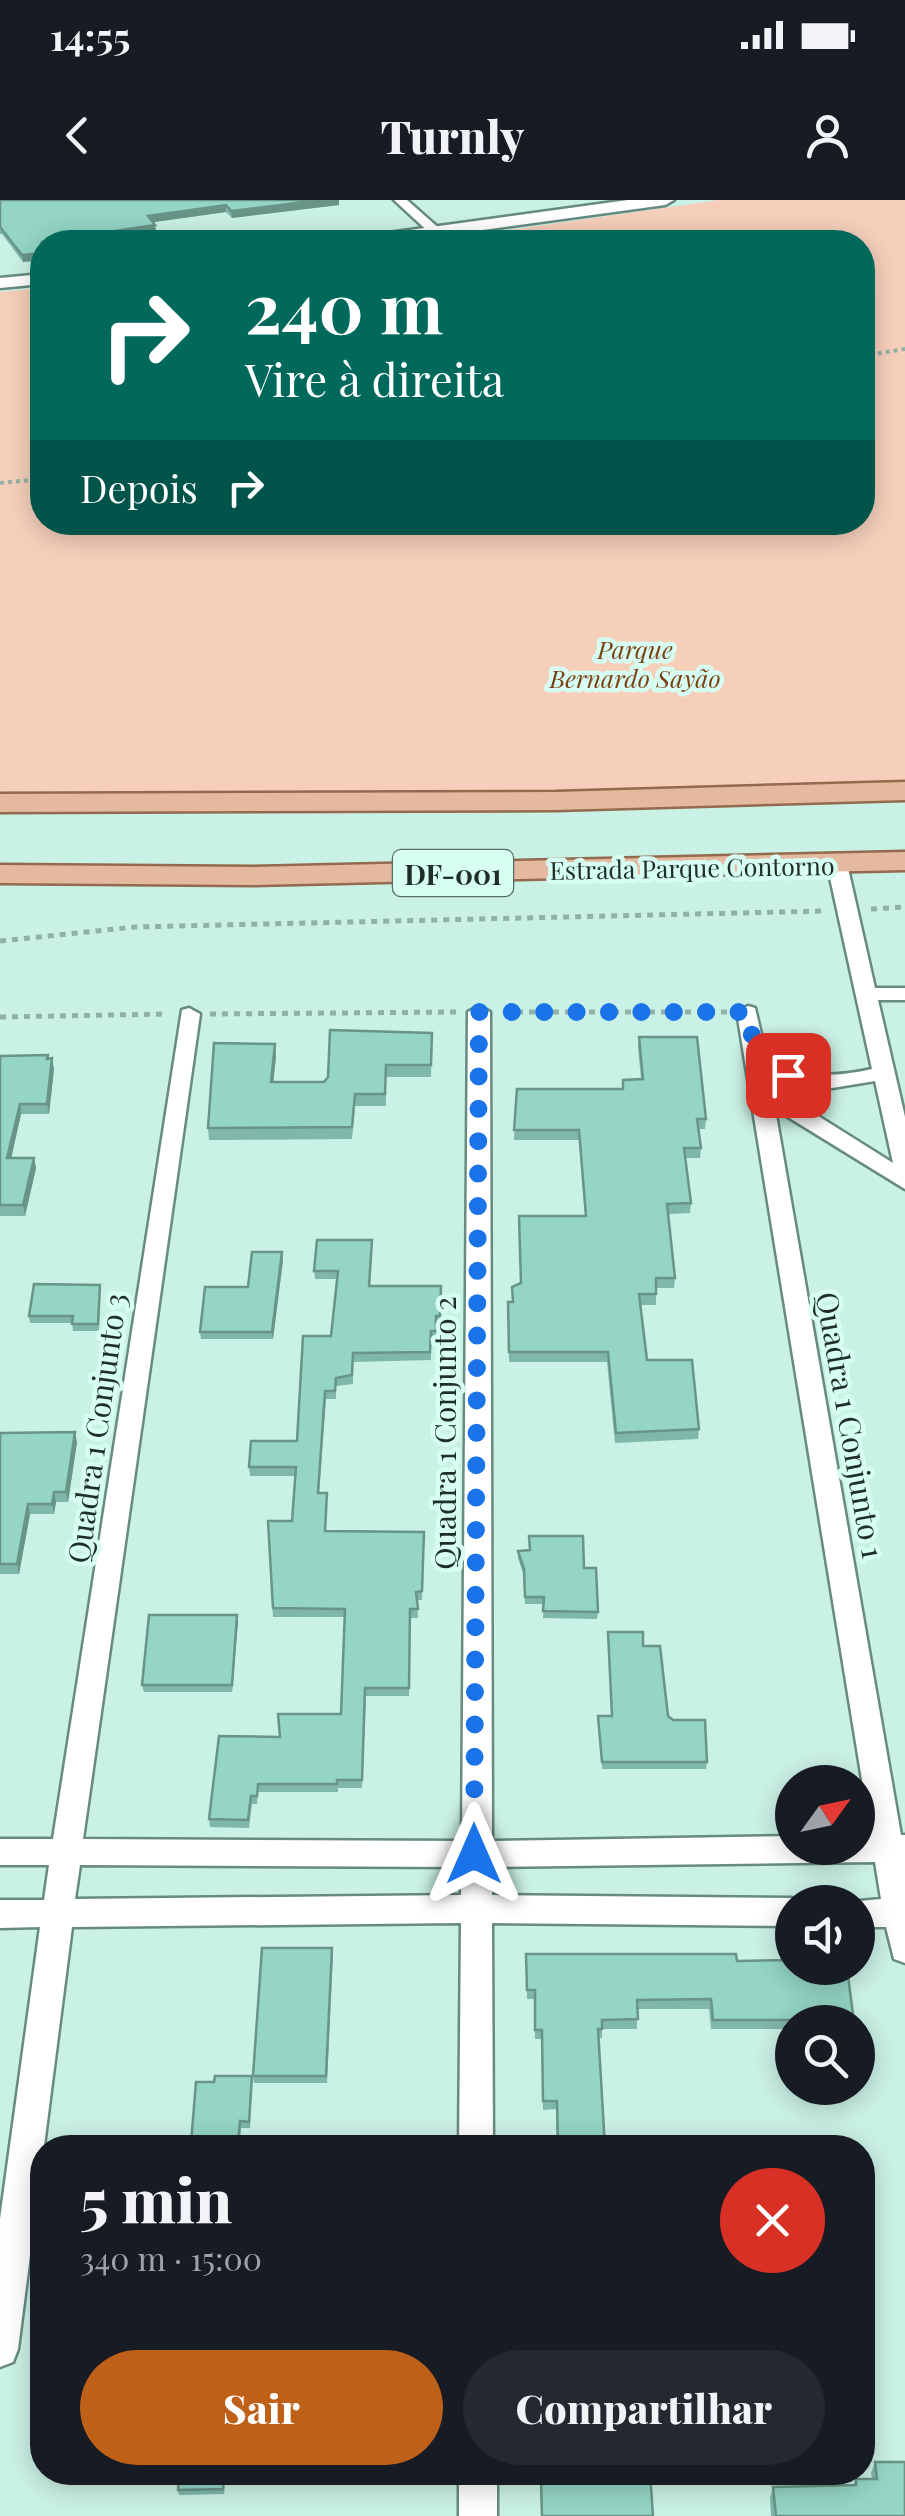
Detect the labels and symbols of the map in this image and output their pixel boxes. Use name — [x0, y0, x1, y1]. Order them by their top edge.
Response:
park label: Parque Bernardo Sayão — [548, 632, 721, 694]
street label: Estrada Parque Contorno — [549, 848, 835, 886]
road number: DF-001 — [393, 850, 513, 896]
pin — [746, 1033, 831, 1118]
street label: Quadra 1 Conjunto 1 — [808, 1289, 894, 1561]
street label: Quadra 1 Conjunto 3 — [57, 1290, 135, 1566]
street label: Quadra 1 Conjunto 2 — [424, 1296, 464, 1570]
north arrow — [775, 1765, 875, 1865]
position arrow — [422, 1802, 526, 1906]

